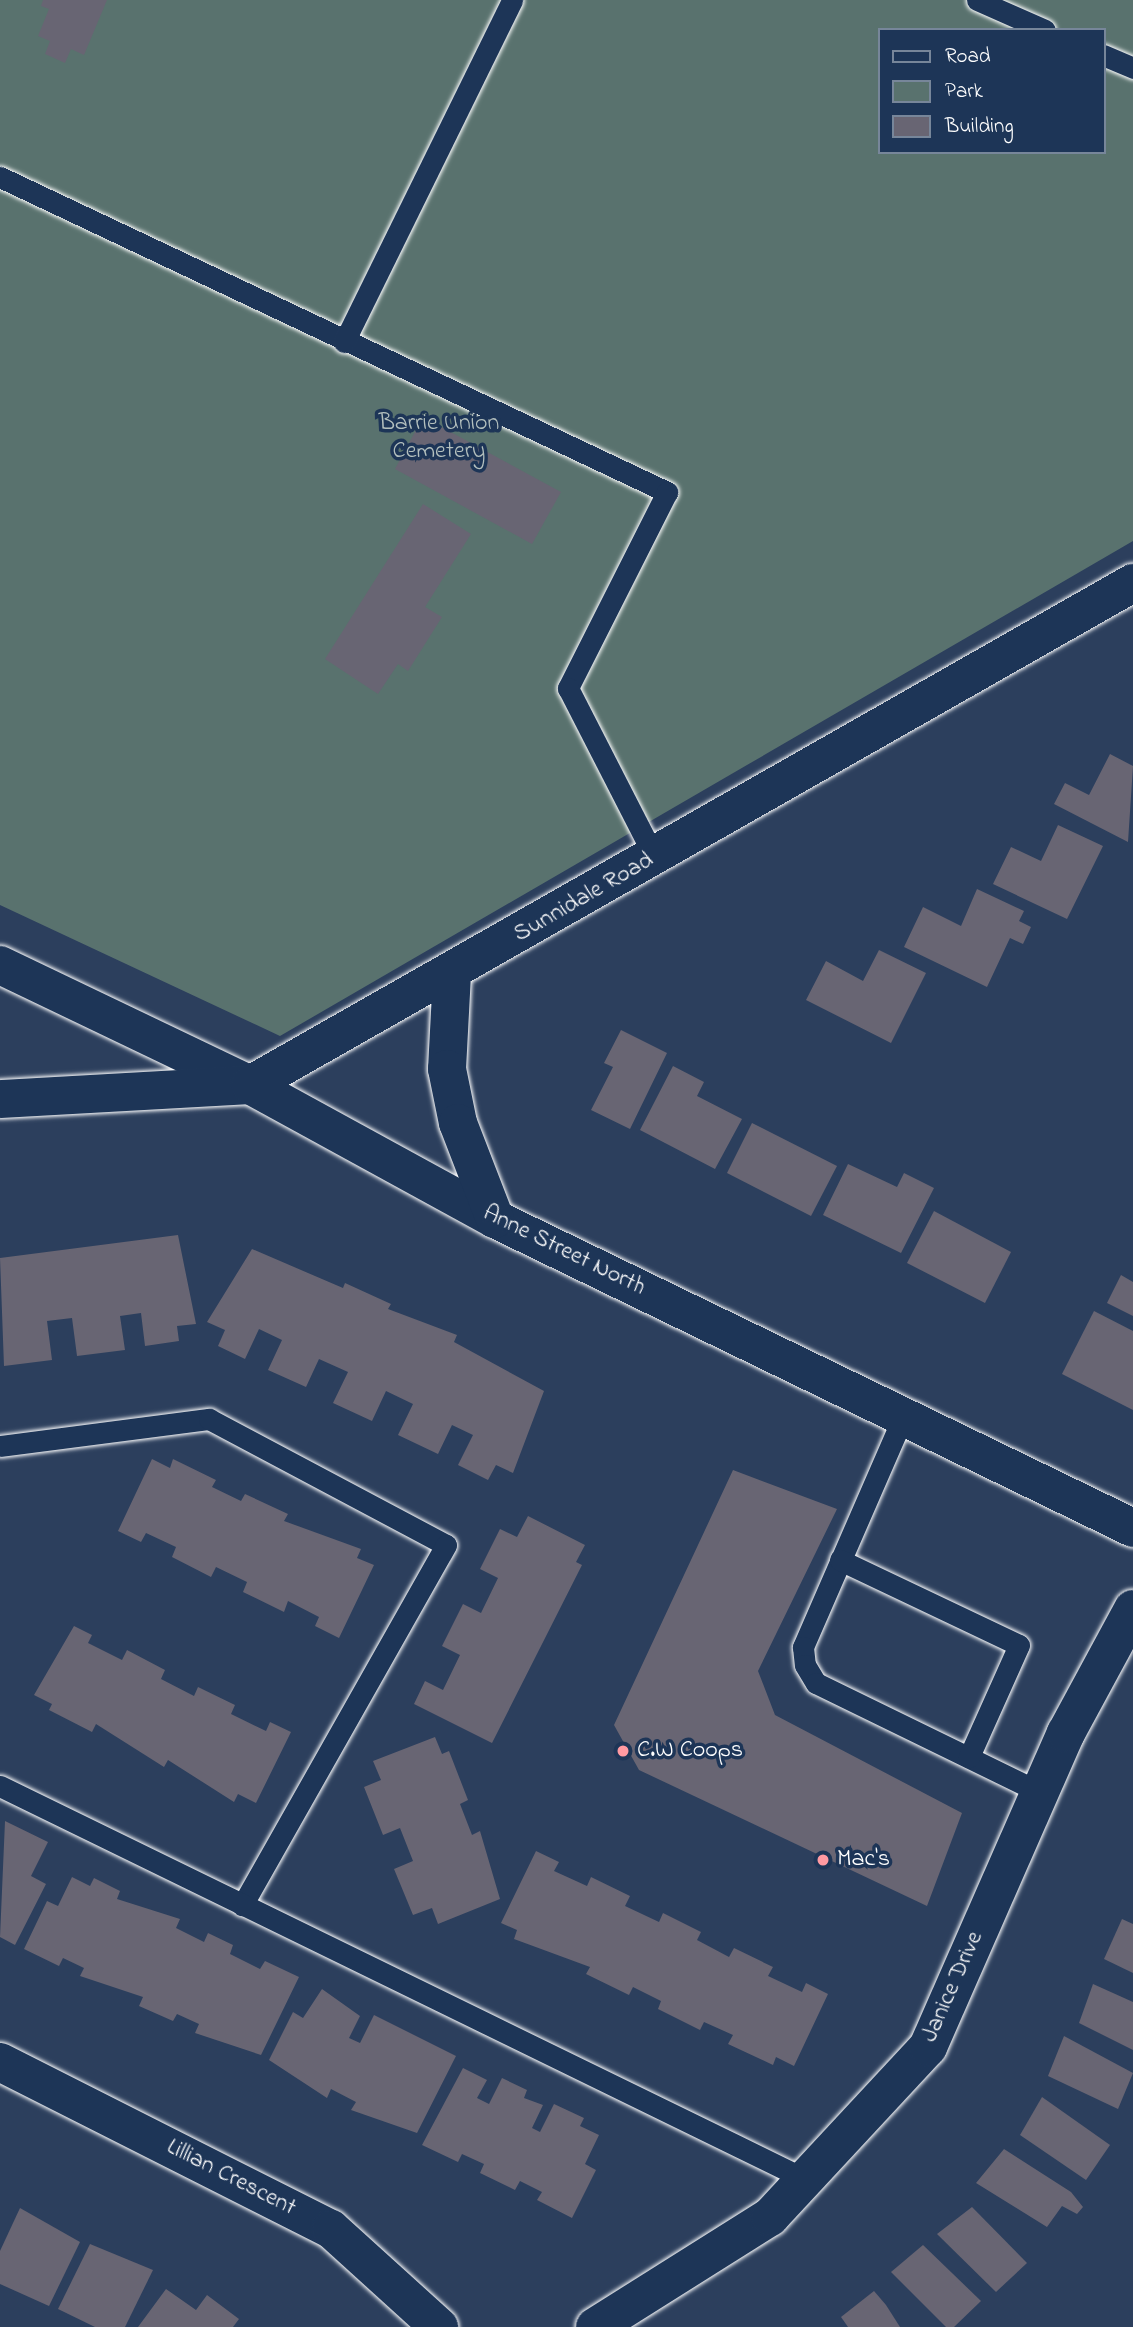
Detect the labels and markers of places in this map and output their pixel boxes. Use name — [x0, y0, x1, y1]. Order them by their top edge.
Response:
place label: C.W Coops — [637, 1737, 743, 1765]
marker: C.W Coops — [615, 1743, 631, 1759]
place label: Mac's — [837, 1846, 890, 1874]
marker: Mac's — [815, 1852, 831, 1868]

